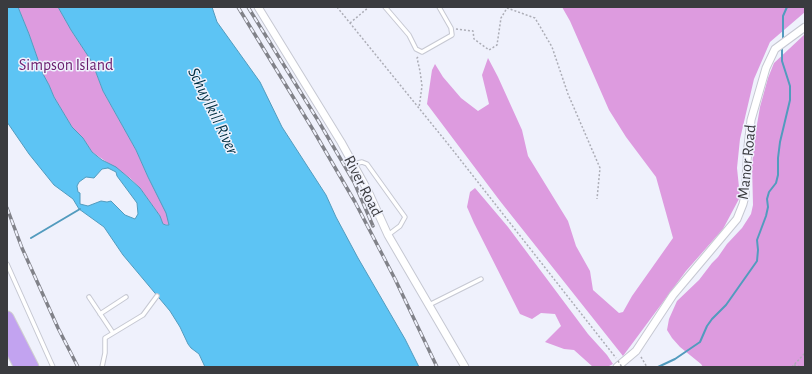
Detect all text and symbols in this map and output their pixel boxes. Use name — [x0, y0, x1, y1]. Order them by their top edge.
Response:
park label: Simpson Island — [19, 55, 113, 75]
water label: Schuylkill River — [183, 64, 243, 158]
street label: Manor Road — [734, 124, 760, 200]
street label: River Road — [339, 152, 387, 220]

